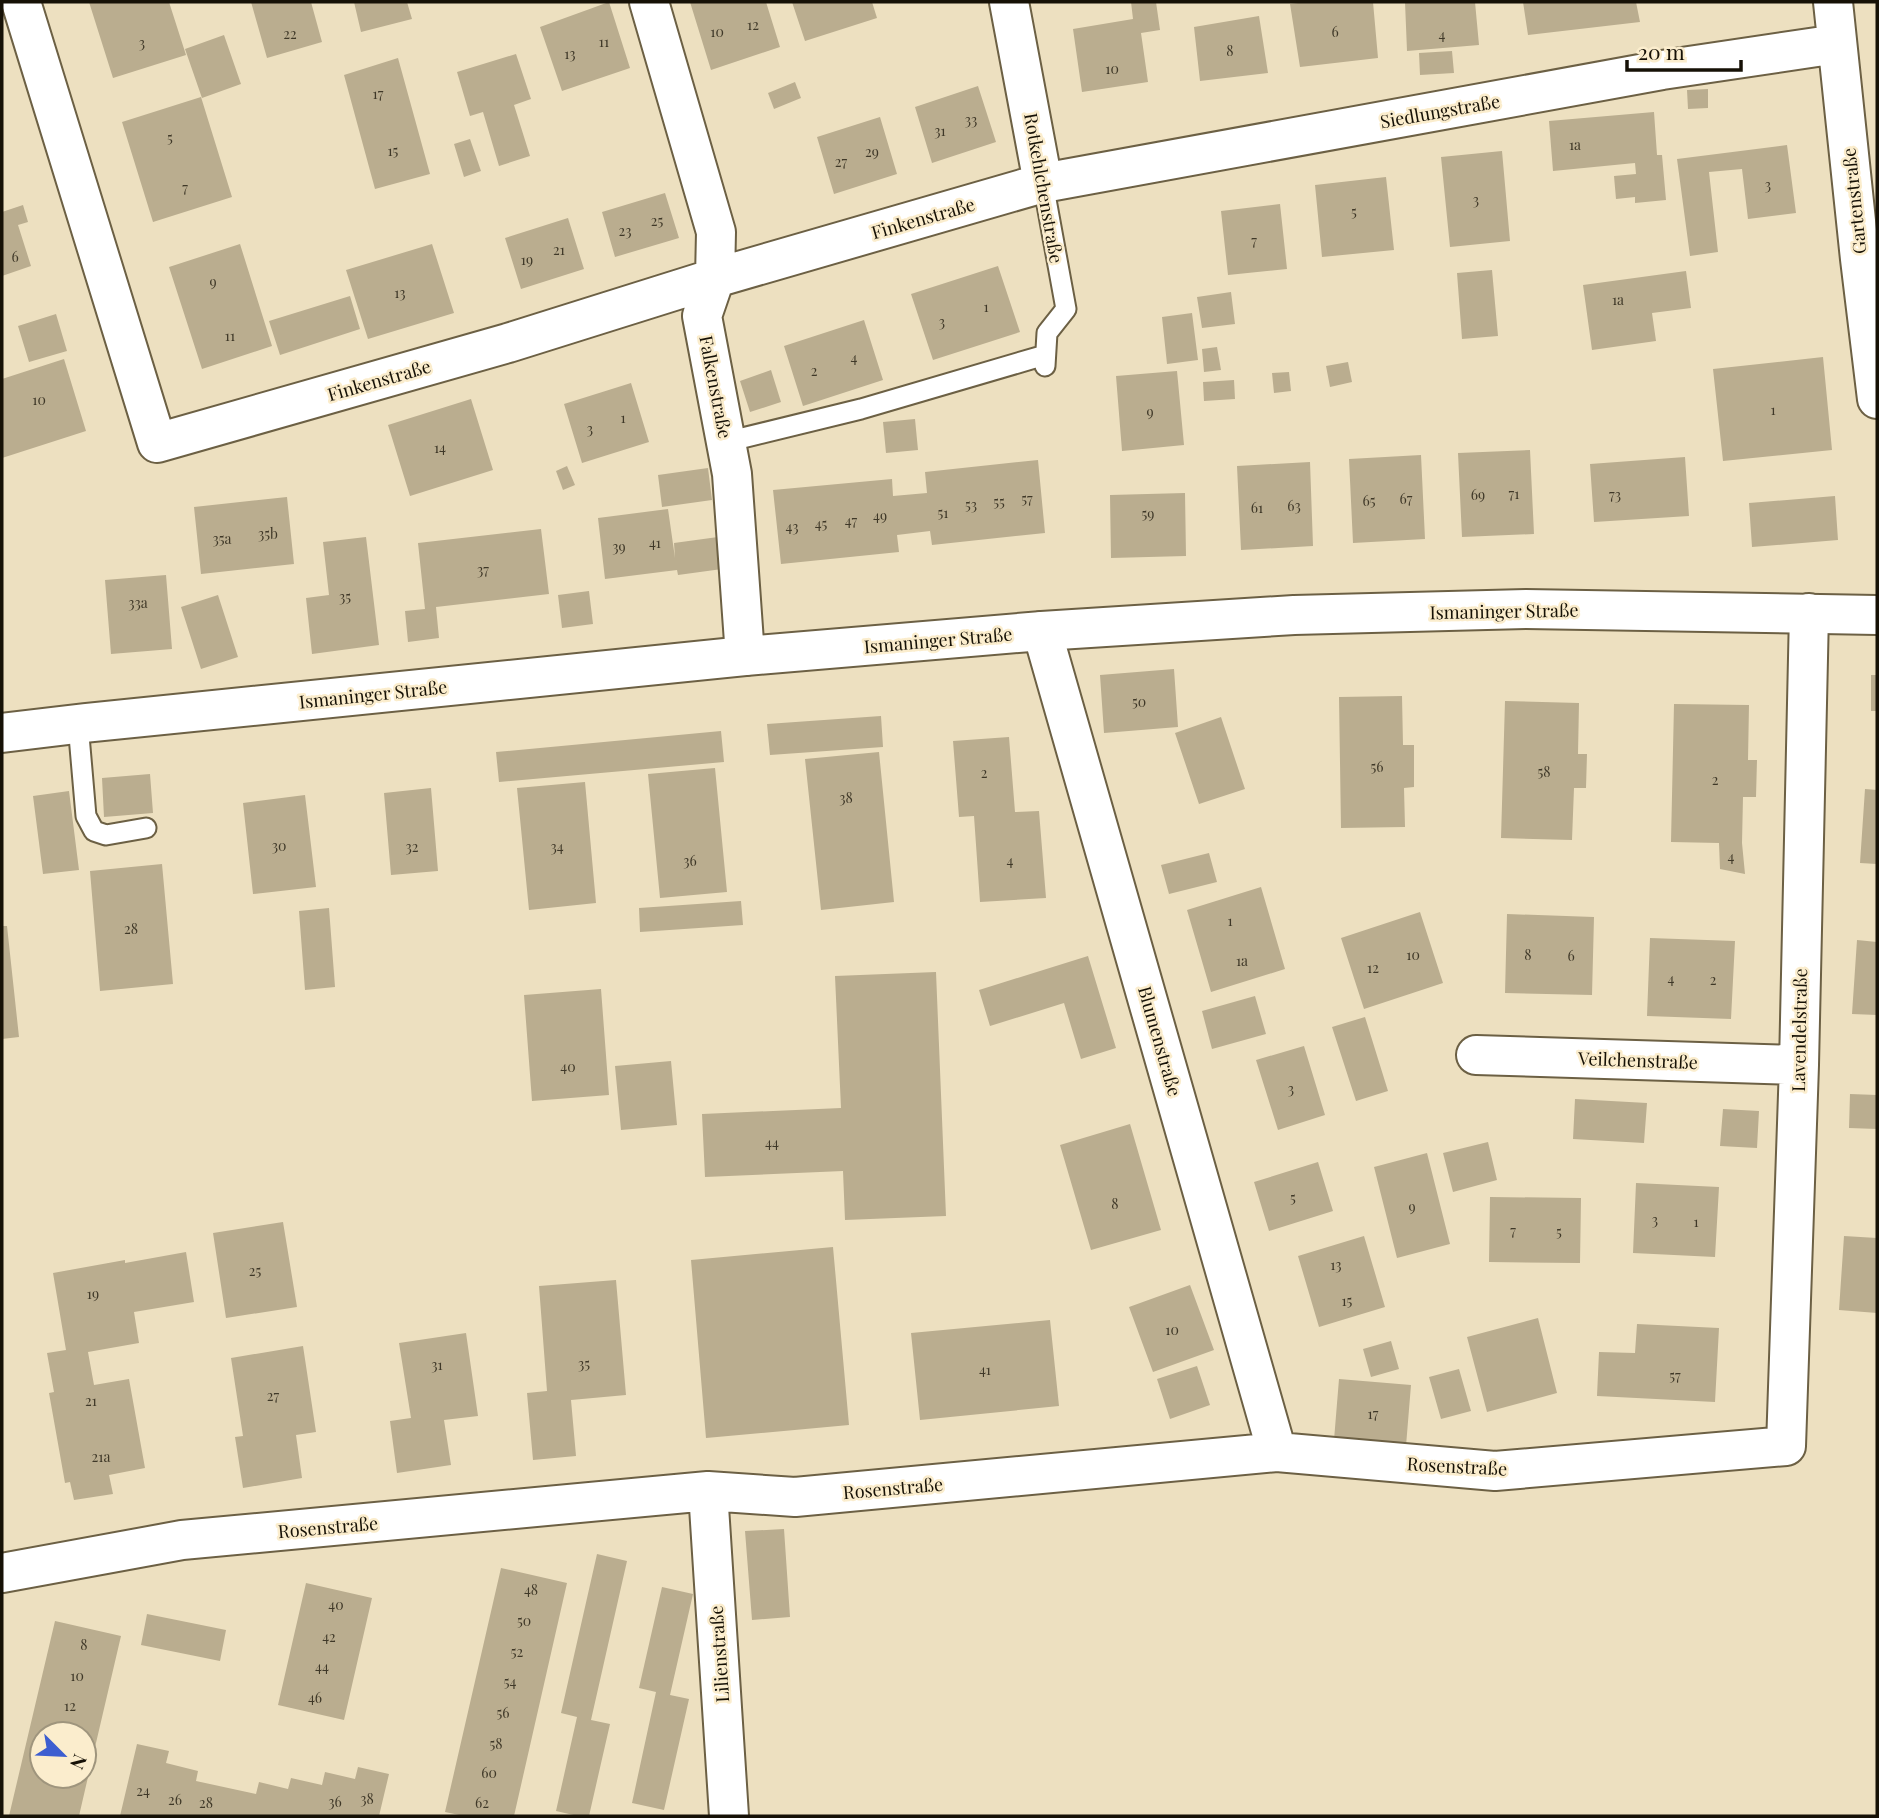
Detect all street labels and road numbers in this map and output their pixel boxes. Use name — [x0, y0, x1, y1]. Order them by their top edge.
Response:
street label: Siedlungstraße — [1378, 89, 1502, 133]
street label: Rotkehlchenstraße — [1019, 111, 1069, 265]
street label: Gartenstraße — [1836, 147, 1872, 255]
street label: Finkenstraße — [868, 192, 978, 244]
street label: Falkenstraße — [694, 333, 738, 441]
street label: Finkenstraße — [324, 354, 434, 406]
street label: Ismaninger Straße — [1429, 598, 1579, 624]
street label: Ismaninger Straße — [863, 622, 1013, 658]
street label: Ismaninger Straße — [298, 674, 448, 714]
street label: Lavendelstraße — [1786, 968, 1812, 1092]
street label: Blumenstraße — [1133, 983, 1187, 1099]
street label: Veilchenstraße — [1577, 1046, 1698, 1074]
street label: Rosenstraße — [1406, 1451, 1508, 1481]
street label: Rosenstraße — [842, 1472, 944, 1504]
street label: Rosenstraße — [277, 1511, 379, 1543]
street label: Lilienstraße — [704, 1605, 734, 1703]

